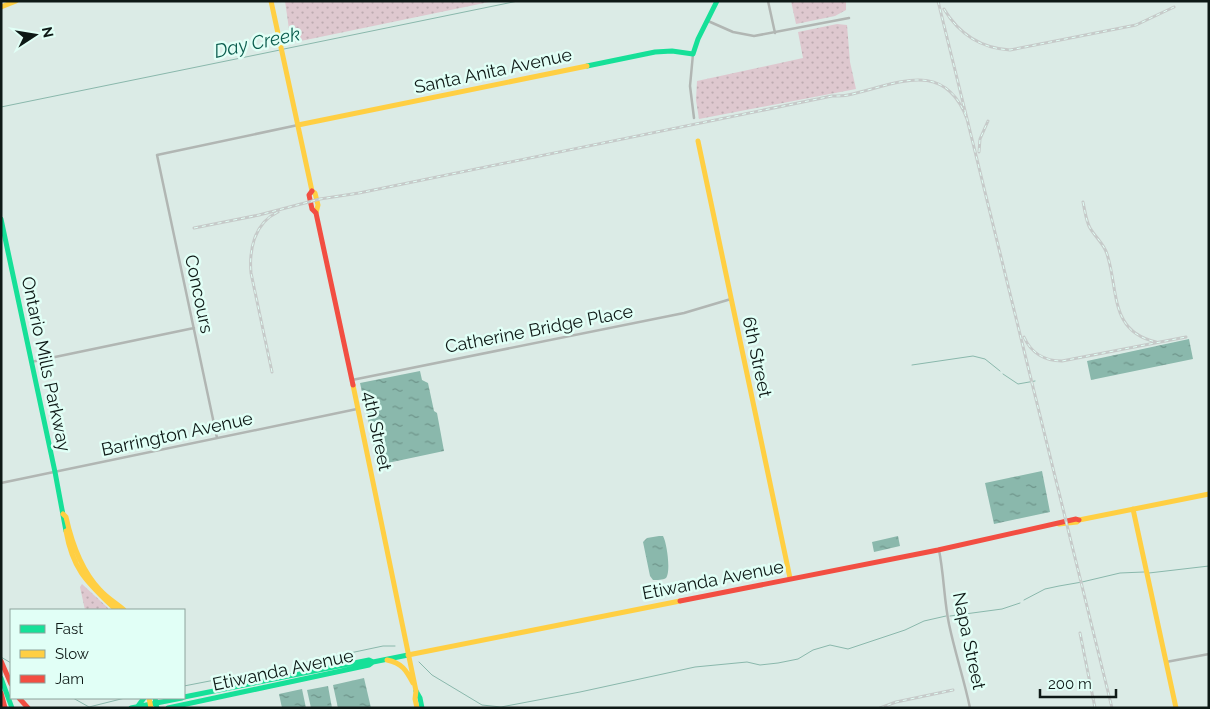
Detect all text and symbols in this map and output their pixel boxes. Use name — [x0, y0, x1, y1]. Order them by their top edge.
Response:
north arrow — [10, 10, 60, 60]
water label: Day Creek — [212, 22, 302, 62]
text: N — [39, 25, 57, 39]
street label: Santa Anita Avenue — [412, 43, 574, 97]
street label: Concours — [181, 253, 218, 335]
street label: Ontario Mills Parkway — [18, 274, 75, 454]
street label: Catherine Bridge Place — [443, 300, 635, 357]
street label: 6th Street — [739, 315, 776, 399]
street label: 4th Street — [359, 389, 396, 473]
street label: Barrington Avenue — [99, 407, 255, 460]
street label: Etiwanda Avenue — [640, 555, 786, 604]
street label: Napa Street — [949, 590, 990, 692]
legend — [10, 609, 185, 699]
text: Fast — [55, 620, 83, 638]
street label: Etiwanda Avenue — [210, 644, 356, 695]
text: Slow — [55, 645, 89, 663]
scale bar — [1040, 666, 1116, 698]
text: Jam — [55, 670, 84, 688]
text: 200 m — [1048, 675, 1092, 693]

